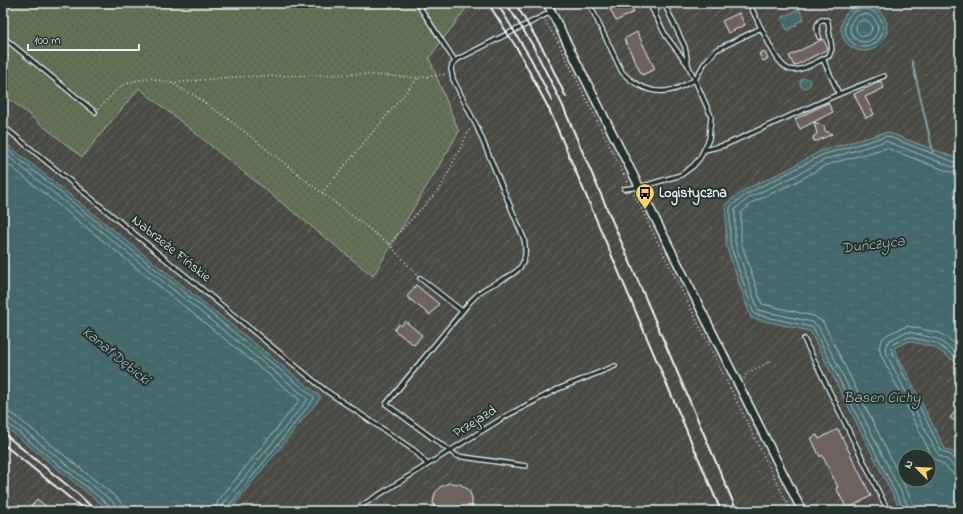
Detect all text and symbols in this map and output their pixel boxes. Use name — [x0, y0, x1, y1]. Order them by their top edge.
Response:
scale bar — [28, 26, 139, 52]
text: 100 m — [34, 32, 61, 50]
bus stop icon: Logistyczna — [634, 182, 656, 210]
place label: Logistyczna — [659, 183, 727, 206]
street label: Nabrzeże Fińskie — [127, 210, 216, 288]
water label: Duńczyca — [840, 230, 907, 261]
water label: Kanał Dębicki — [77, 322, 156, 391]
water label: Basen Cichy — [844, 387, 921, 410]
street label: Przejazd — [449, 400, 501, 444]
north arrow — [897, 448, 937, 488]
text: N — [900, 458, 918, 471]

